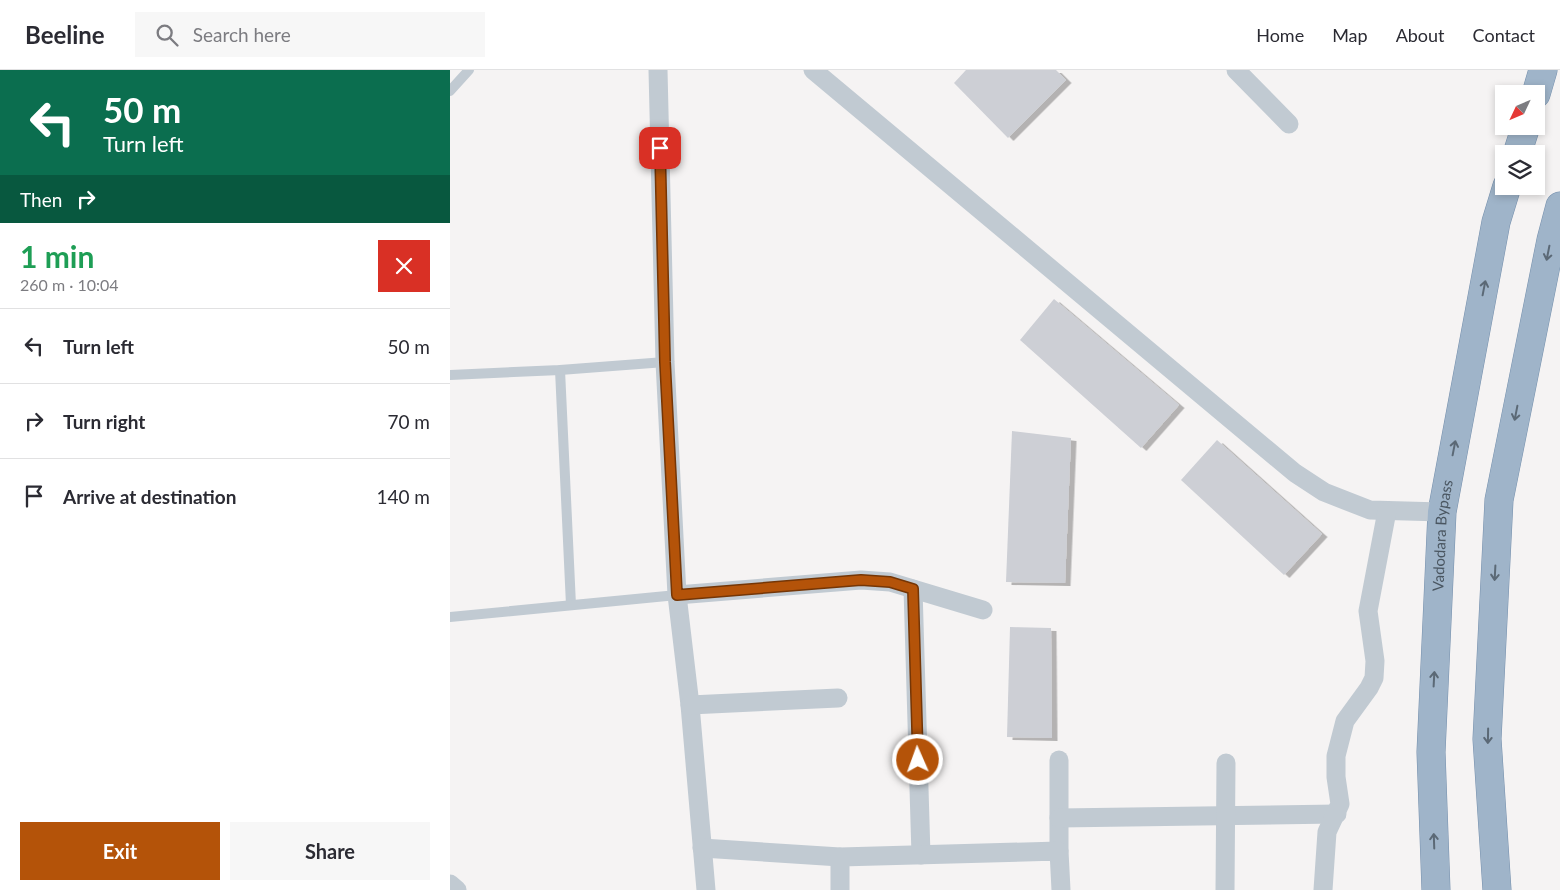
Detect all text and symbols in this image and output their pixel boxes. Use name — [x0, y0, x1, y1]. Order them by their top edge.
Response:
search box — [135, 12, 485, 57]
text: Beeline — [25, 20, 105, 49]
icon: search — [153, 21, 181, 49]
text: Search here — [193, 23, 291, 46]
text: Home — [1256, 24, 1304, 46]
text: Map — [1332, 24, 1368, 46]
text: About — [1396, 24, 1445, 46]
text: Contact — [1473, 24, 1535, 46]
north arrow — [1495, 85, 1545, 135]
map controls — [1495, 85, 1545, 195]
text: 50 m — [103, 88, 181, 130]
icon: left — [20, 90, 85, 155]
pin — [639, 127, 681, 169]
text: Turn left — [103, 130, 184, 157]
icon: arrive — [646, 134, 674, 162]
button: layers — [1495, 145, 1545, 195]
icon: right — [72, 185, 100, 213]
text: Then — [20, 188, 62, 211]
text: 1 min — [20, 238, 94, 274]
button: close — [378, 240, 430, 292]
one-way arrow — [1543, 245, 1552, 261]
text: 260 m · 10:04 — [20, 275, 119, 294]
one-way arrow — [1480, 280, 1489, 296]
icon: left — [20, 332, 48, 360]
text: Turn left — [63, 335, 134, 358]
text: 50 m — [387, 335, 430, 358]
one-way arrow — [1511, 404, 1520, 420]
icon: right — [20, 407, 48, 435]
text: Turn right — [63, 410, 145, 433]
text: 70 m — [387, 410, 430, 433]
one-way arrow — [1450, 440, 1460, 456]
street label: Vadodara Bypass — [1428, 478, 1456, 592]
icon: arrive — [20, 482, 48, 510]
text: Arrive at destination — [63, 485, 236, 508]
text: 140 m — [376, 485, 430, 508]
one-way arrow — [1491, 565, 1500, 581]
one-way arrow — [1430, 671, 1439, 687]
one-way arrow — [1483, 727, 1493, 743]
position arrow — [891, 733, 943, 785]
button: Exit — [20, 822, 220, 880]
button: Share — [230, 822, 430, 880]
one-way arrow — [1430, 834, 1439, 850]

